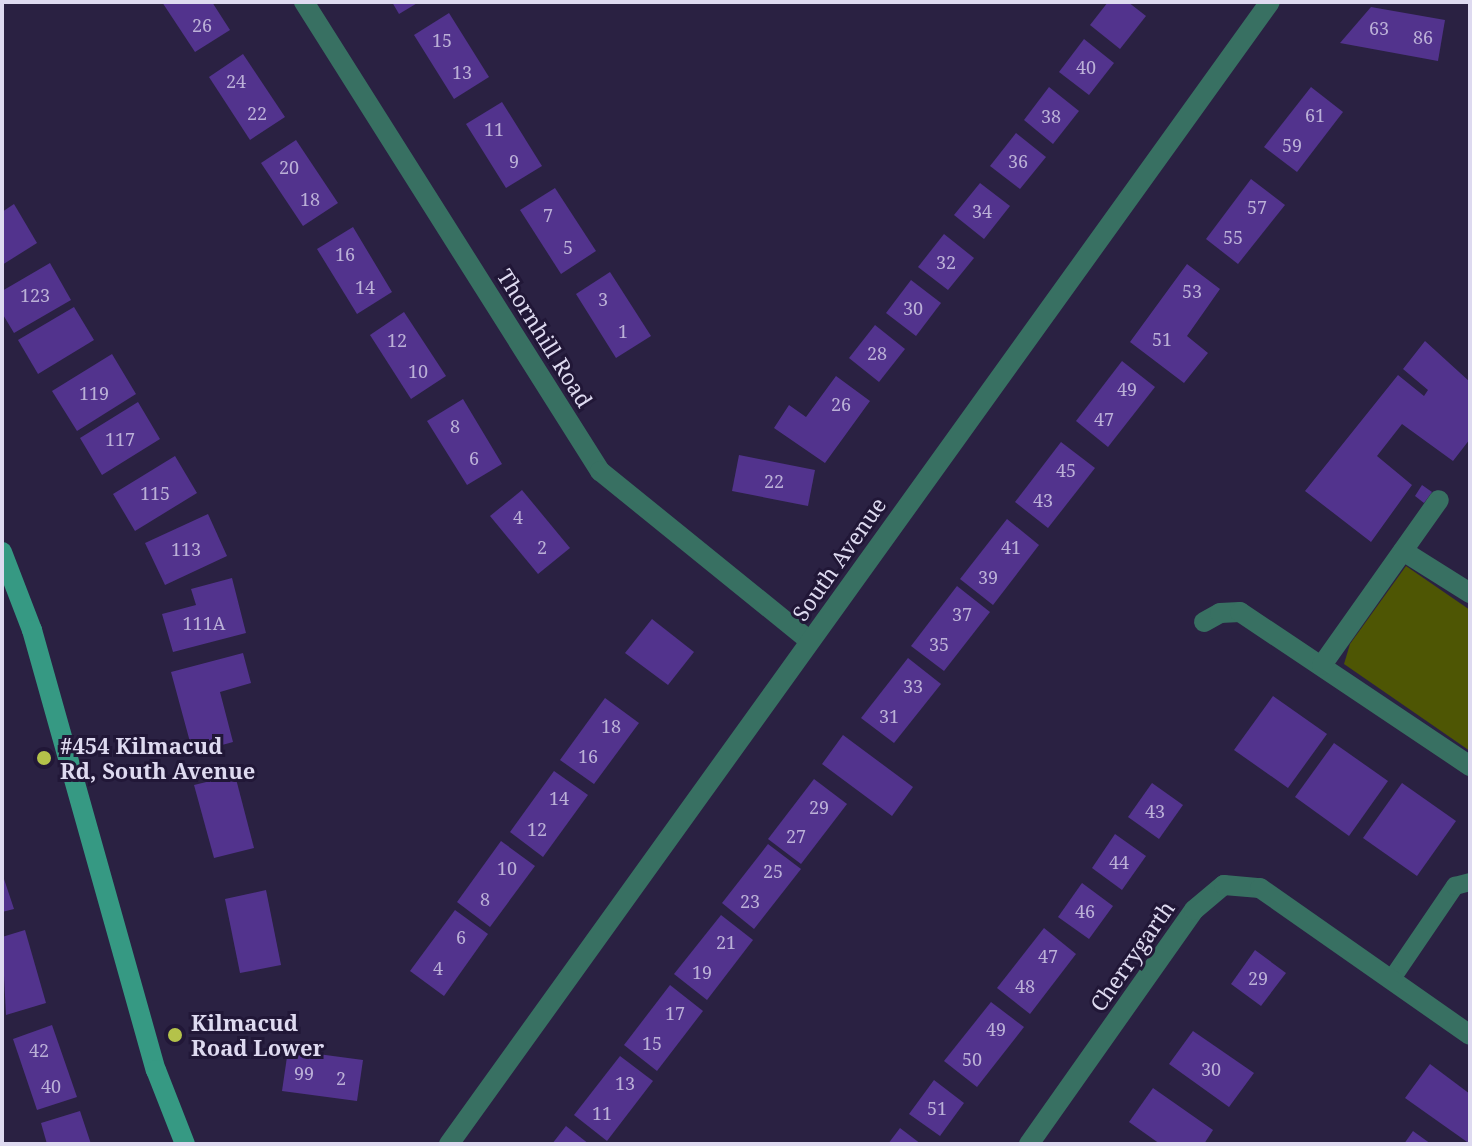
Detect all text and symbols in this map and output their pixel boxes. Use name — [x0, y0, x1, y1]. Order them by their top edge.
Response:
house number: 26 — [192, 14, 212, 36]
house number: 63 — [1369, 17, 1389, 39]
house number: 86 — [1413, 26, 1433, 48]
house number: 15 — [432, 29, 452, 51]
house number: 40 — [1076, 56, 1096, 78]
house number: 13 — [452, 61, 472, 83]
house number: 24 — [226, 70, 246, 92]
house number: 22 — [247, 102, 267, 124]
house number: 61 — [1305, 104, 1325, 126]
house number: 38 — [1041, 105, 1061, 127]
house number: 11 — [484, 118, 504, 140]
house number: 59 — [1282, 134, 1302, 156]
house number: 9 — [509, 150, 519, 172]
house number: 36 — [1008, 150, 1028, 172]
house number: 20 — [279, 156, 299, 178]
house number: 18 — [300, 188, 320, 210]
house number: 57 — [1247, 196, 1267, 218]
house number: 34 — [972, 200, 992, 222]
house number: 7 — [543, 204, 553, 226]
house number: 55 — [1223, 226, 1243, 248]
house number: 5 — [563, 236, 573, 258]
house number: 16 — [335, 243, 355, 265]
house number: 32 — [936, 251, 956, 273]
street label: Thornhill Road — [492, 264, 598, 412]
house number: 14 — [355, 276, 375, 298]
house number: 53 — [1182, 280, 1202, 302]
house number: 123 — [20, 284, 50, 306]
house number: 3 — [598, 288, 608, 310]
house number: 30 — [903, 297, 923, 319]
house number: 1 — [618, 320, 628, 342]
house number: 51 — [1152, 328, 1172, 350]
house number: 12 — [387, 329, 407, 351]
house number: 28 — [867, 342, 887, 364]
house number: 10 — [408, 360, 428, 382]
house number: 49 — [1117, 378, 1137, 400]
house number: 119 — [79, 382, 109, 404]
house number: 26 — [831, 393, 851, 415]
house number: 47 — [1094, 408, 1114, 430]
house number: 8 — [450, 415, 460, 437]
house number: 117 — [105, 428, 135, 450]
house number: 6 — [469, 447, 479, 469]
house number: 45 — [1056, 459, 1076, 481]
house number: 22 — [764, 470, 784, 492]
house number: 115 — [140, 482, 170, 504]
house number: 43 — [1033, 489, 1053, 511]
street label: South Avenue — [787, 492, 891, 626]
house number: 4 — [513, 506, 523, 528]
house number: 2 — [537, 536, 547, 558]
house number: 41 — [1001, 536, 1021, 558]
house number: 113 — [171, 538, 201, 560]
house number: 39 — [978, 566, 998, 588]
house number: 37 — [952, 603, 972, 625]
house number: 111A — [183, 612, 225, 634]
house number: 35 — [929, 633, 949, 655]
house number: 33 — [903, 675, 923, 697]
house number: 31 — [879, 705, 899, 727]
house number: 18 — [601, 715, 621, 737]
place label: #454 Kilmacud Rd, South Avenue — [60, 732, 255, 784]
house number: 16 — [578, 745, 598, 767]
marker: #454 Kilmacud Rd, South Avenue — [35, 749, 53, 767]
house number: 14 — [549, 787, 569, 809]
house number: 29 — [809, 796, 829, 818]
house number: 43 — [1145, 800, 1165, 822]
house number: 12 — [527, 818, 547, 840]
house number: 27 — [786, 825, 806, 847]
house number: 44 — [1109, 851, 1129, 873]
house number: 10 — [497, 857, 517, 879]
house number: 25 — [763, 860, 783, 882]
house number: 8 — [480, 888, 490, 910]
house number: 23 — [740, 890, 760, 912]
street label: Cherrygarth — [1084, 896, 1180, 1016]
house number: 46 — [1075, 900, 1095, 922]
house number: 6 — [456, 926, 466, 948]
house number: 21 — [716, 931, 736, 953]
house number: 47 — [1038, 945, 1058, 967]
house number: 4 — [433, 957, 443, 979]
house number: 19 — [692, 961, 712, 983]
house number: 29 — [1248, 967, 1268, 989]
house number: 48 — [1015, 975, 1035, 997]
house number: 17 — [665, 1002, 685, 1024]
place label: Kilmacud Road Lower — [191, 1009, 324, 1060]
house number: 49 — [986, 1018, 1006, 1040]
marker: Kilmacud Road Lower — [166, 1026, 184, 1044]
house number: 15 — [642, 1032, 662, 1054]
house number: 42 — [29, 1039, 49, 1061]
house number: 50 — [962, 1048, 982, 1070]
house number: 30 — [1201, 1058, 1221, 1080]
house number: 99 — [294, 1062, 314, 1084]
house number: 2 — [336, 1067, 346, 1089]
house number: 13 — [615, 1072, 635, 1094]
house number: 40 — [41, 1075, 61, 1097]
house number: 51 — [927, 1097, 947, 1119]
house number: 11 — [592, 1102, 612, 1124]

